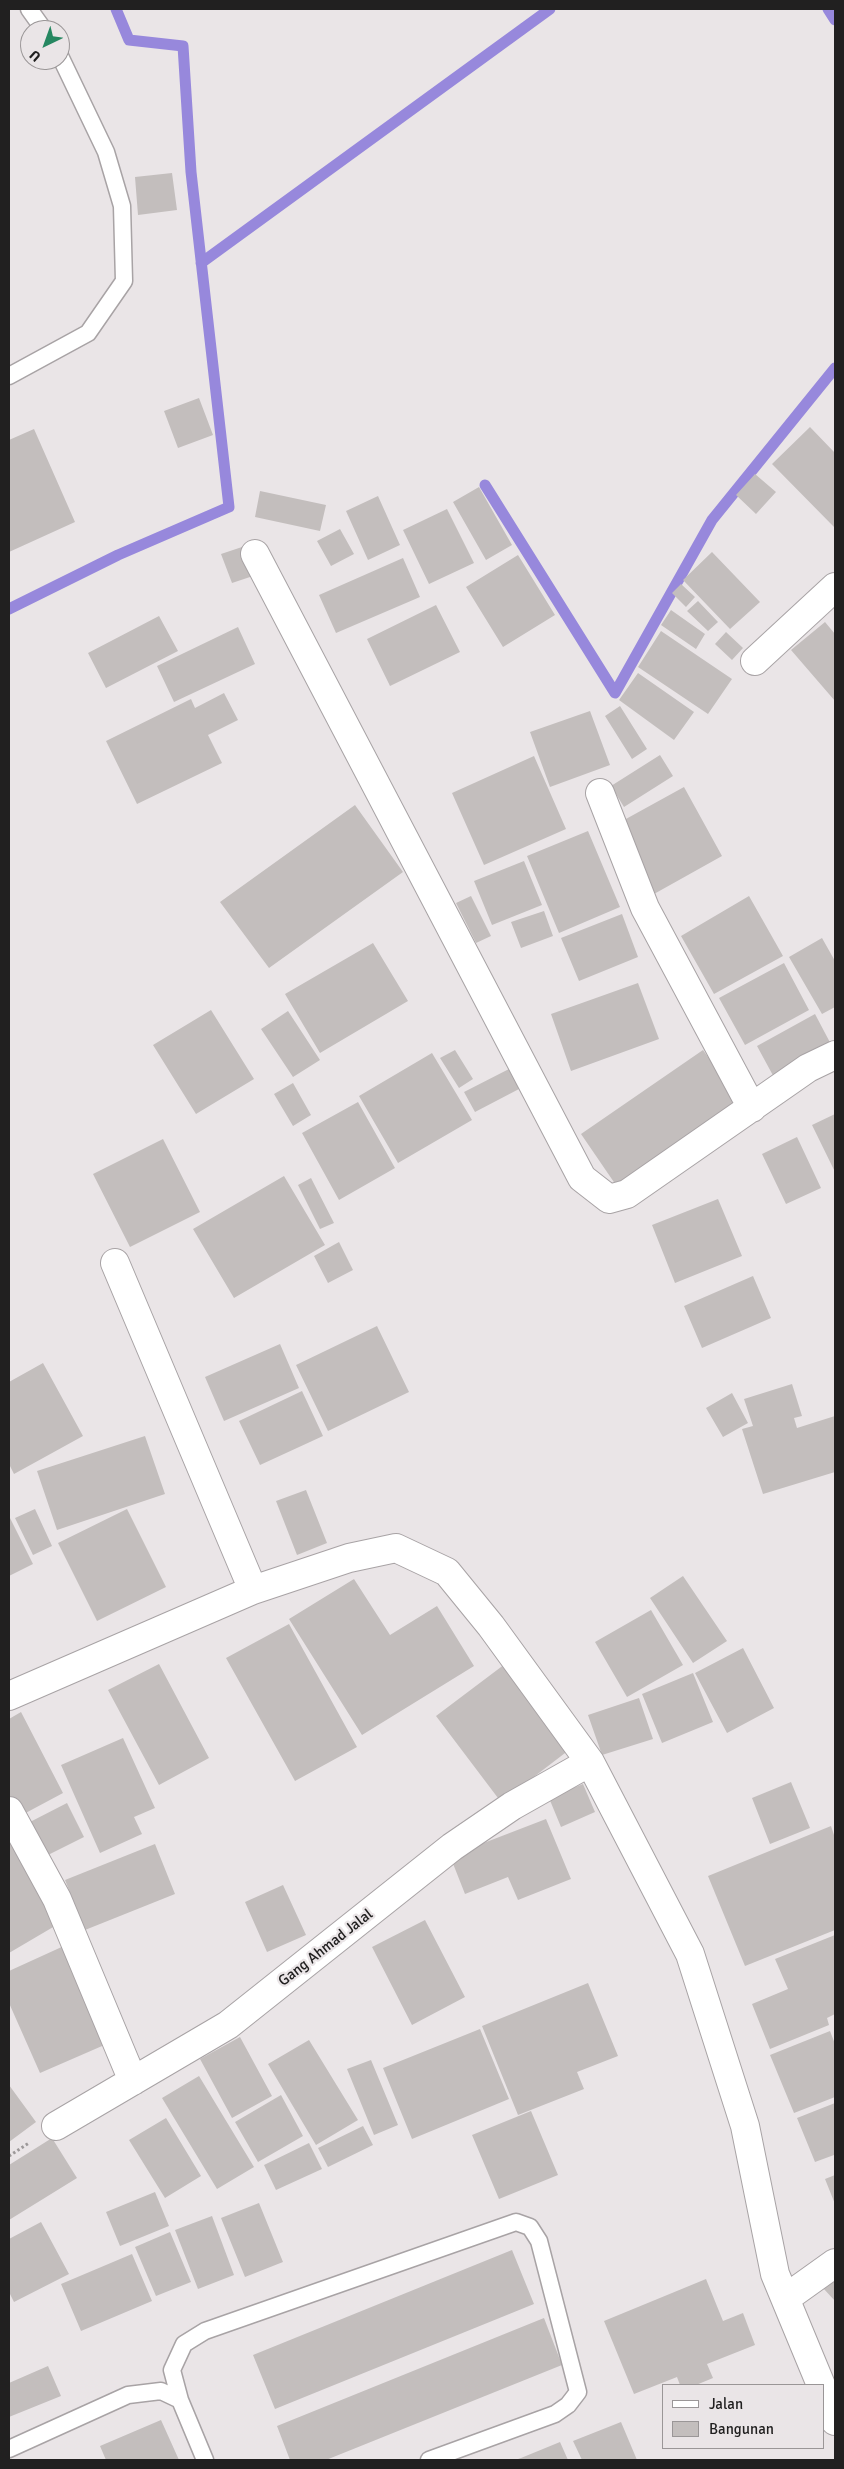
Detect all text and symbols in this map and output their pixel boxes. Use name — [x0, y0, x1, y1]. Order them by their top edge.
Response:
north arrow — [20, 20, 70, 70]
text: U — [26, 46, 44, 65]
street label: Gang Ahmad Jalal — [275, 1905, 377, 1991]
legend — [662, 2384, 824, 2449]
text: Jalan — [709, 2395, 743, 2413]
text: Bangunan — [709, 2420, 774, 2438]

